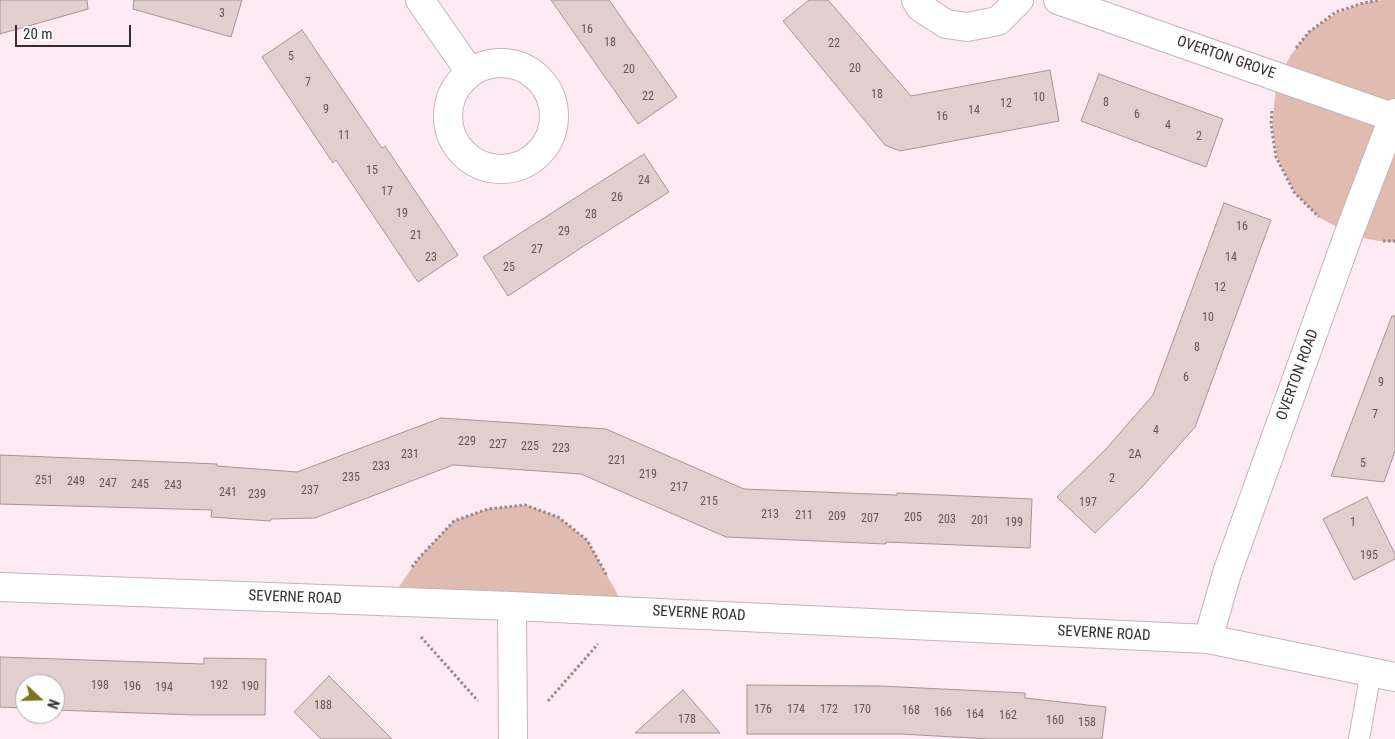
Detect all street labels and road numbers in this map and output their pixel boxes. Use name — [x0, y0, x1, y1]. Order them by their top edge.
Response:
street label: OVERTON GROVE — [1174, 33, 1278, 83]
street label: OVERTON ROAD — [1273, 327, 1323, 423]
street label: SEVERNE ROAD — [248, 587, 342, 609]
street label: SEVERNE ROAD — [652, 603, 746, 625]
street label: SEVERNE ROAD — [1057, 623, 1151, 645]

